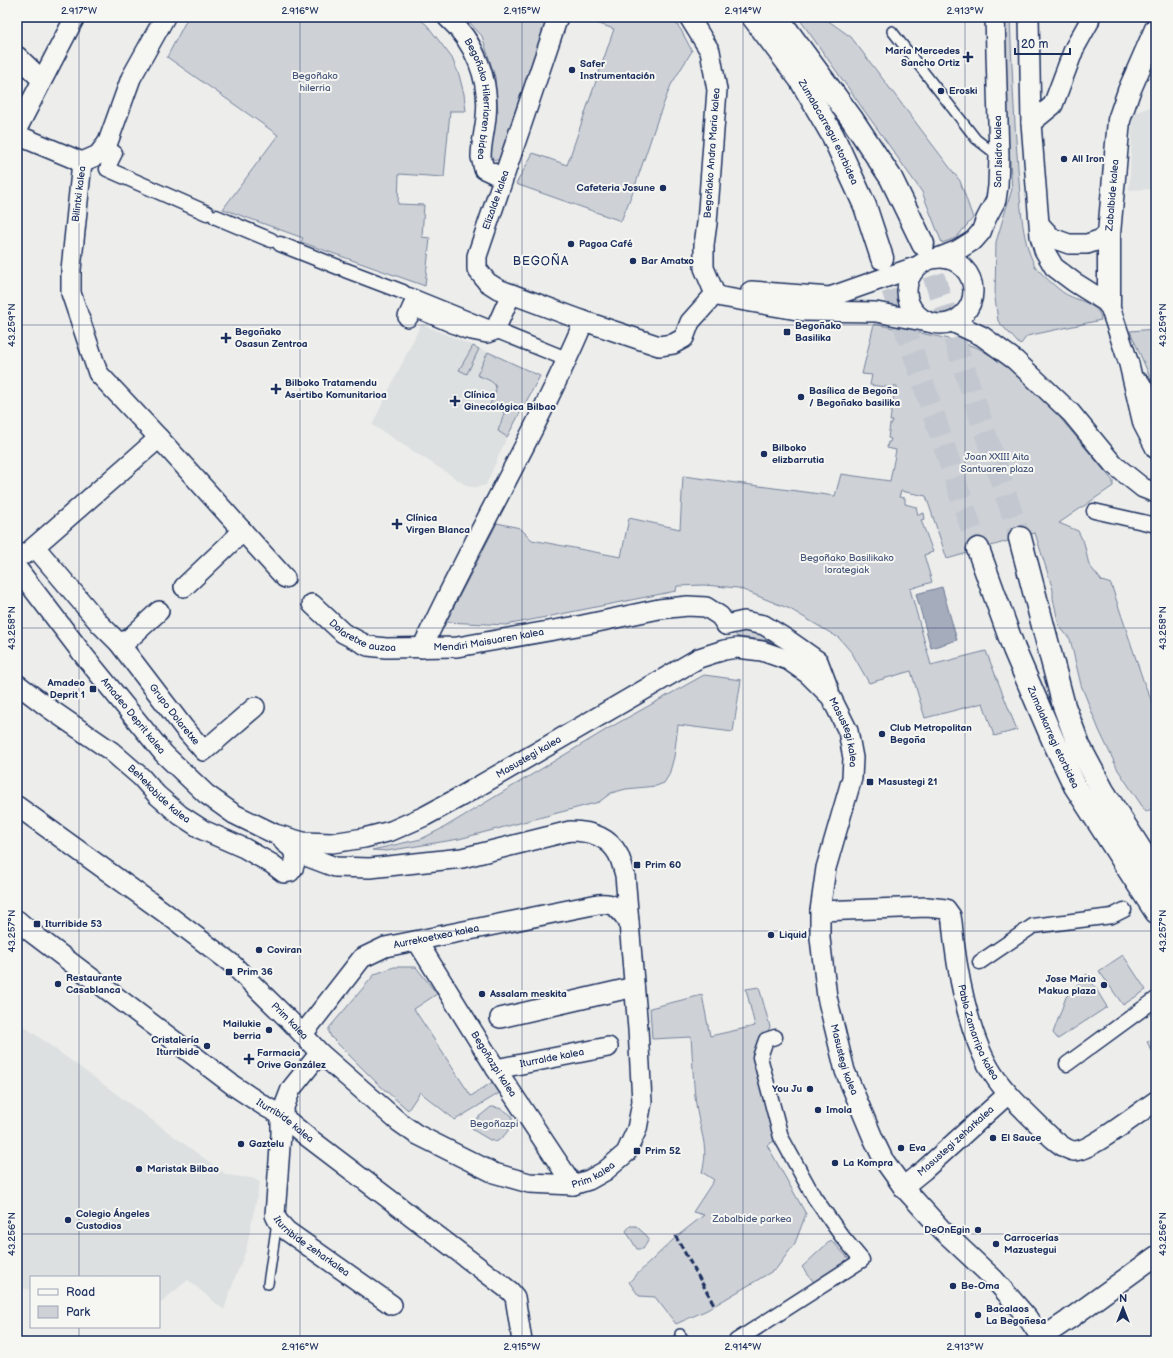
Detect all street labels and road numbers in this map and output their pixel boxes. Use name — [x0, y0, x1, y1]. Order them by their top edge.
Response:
street label: Begoñako Hilerriaren bidea — [461, 36, 493, 160]
street label: Zumalacarregui etorbidea — [795, 77, 861, 187]
street label: Begoñako Andra Maria kalea — [701, 87, 723, 219]
street label: San Isidro kalea — [992, 115, 1005, 188]
street label: Zabalbide kalea — [1103, 158, 1122, 232]
street label: Bilintxi kalea — [70, 165, 88, 223]
street label: Elizalde kalea — [480, 168, 512, 231]
street label: Dolaretxe auzoa — [326, 617, 396, 654]
street label: Mendiri Maisuaren kalea — [433, 626, 545, 653]
street label: Amadeo Deprit kalea — [98, 675, 168, 757]
street label: Grupo Dolaretxe — [147, 682, 202, 747]
street label: Zumalakarregi etorbidea — [1024, 684, 1081, 791]
street label: Masustegi kalea — [826, 695, 859, 768]
street label: Masustegi kalea — [494, 733, 564, 781]
street label: Behekobide kalea — [125, 762, 193, 826]
street label: Aurrekoetxea kalea — [392, 922, 480, 951]
street label: Pablo Zamarripa kalea — [955, 983, 1002, 1083]
street label: Prim kalea — [269, 1000, 311, 1043]
street label: Masustegi kalea — [828, 1023, 861, 1097]
street label: Begoñazpi kalea — [468, 1029, 519, 1100]
street label: Iturralde kalea — [519, 1046, 585, 1070]
street label: Iturribide kalea — [254, 1096, 316, 1146]
street label: Masustegi zeharkalea — [915, 1103, 997, 1179]
street label: Prim kalea — [570, 1159, 618, 1191]
street label: Iturribide zeharkalea — [271, 1214, 352, 1279]

